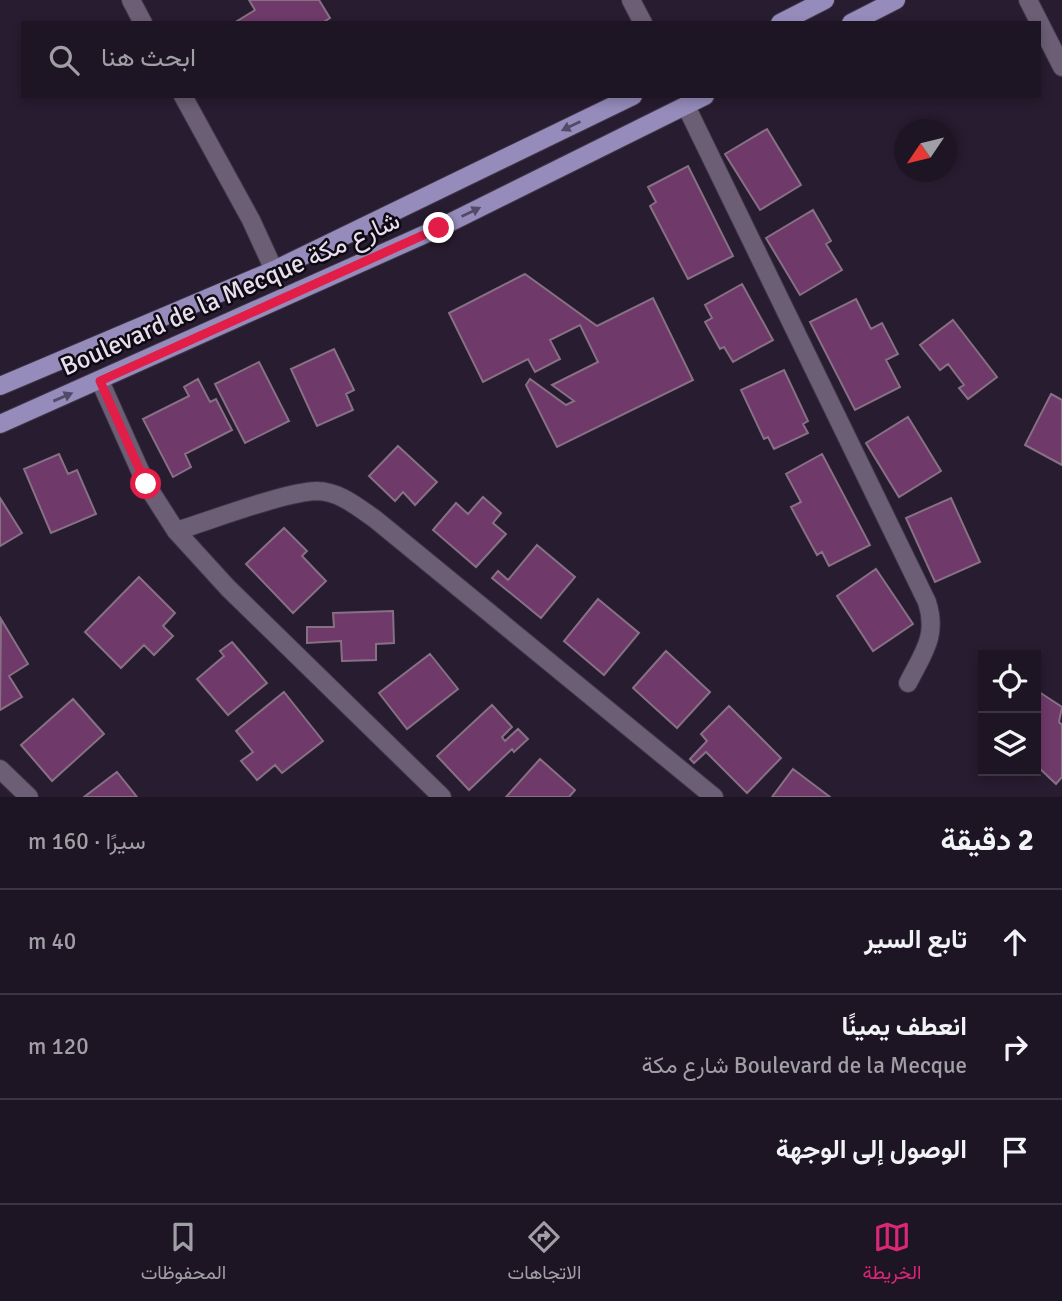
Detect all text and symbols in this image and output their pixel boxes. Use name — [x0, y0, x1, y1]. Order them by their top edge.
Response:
search box — [21, 21, 1041, 98]
icon: search — [45, 41, 83, 79]
text: ابحث هنا — [101, 42, 196, 74]
north arrow — [894, 119, 957, 182]
one-way arrow — [561, 120, 581, 132]
street label: Boulevard de la Mecque شارع مكة — [56, 204, 405, 384]
one-way arrow — [461, 207, 481, 218]
route end — [423, 212, 454, 243]
one-way arrow — [52, 391, 73, 402]
route start — [130, 468, 161, 499]
map controls — [978, 650, 1041, 776]
button: locate — [978, 650, 1041, 713]
button: layers — [978, 713, 1041, 776]
text: 2 دقيقة — [940, 822, 1034, 859]
text: سيرًا · 160 m — [28, 827, 146, 856]
icon: ahead — [996, 923, 1034, 961]
text: تابع السير — [864, 924, 967, 956]
text: 40 m — [28, 927, 76, 956]
text: انعطف يمينًا — [841, 1011, 967, 1043]
icon: right — [996, 1028, 1034, 1066]
text: 120 m — [28, 1032, 89, 1061]
text: Boulevard de la Mecque شارع مكة — [641, 1051, 967, 1080]
icon: arrive — [996, 1133, 1034, 1171]
text: الوصول إلى الوجهة — [776, 1134, 967, 1166]
tab: المحفوظات — [141, 1218, 226, 1289]
tab: الاتجاهات — [508, 1218, 581, 1289]
tab: الخريطة — [863, 1218, 921, 1289]

